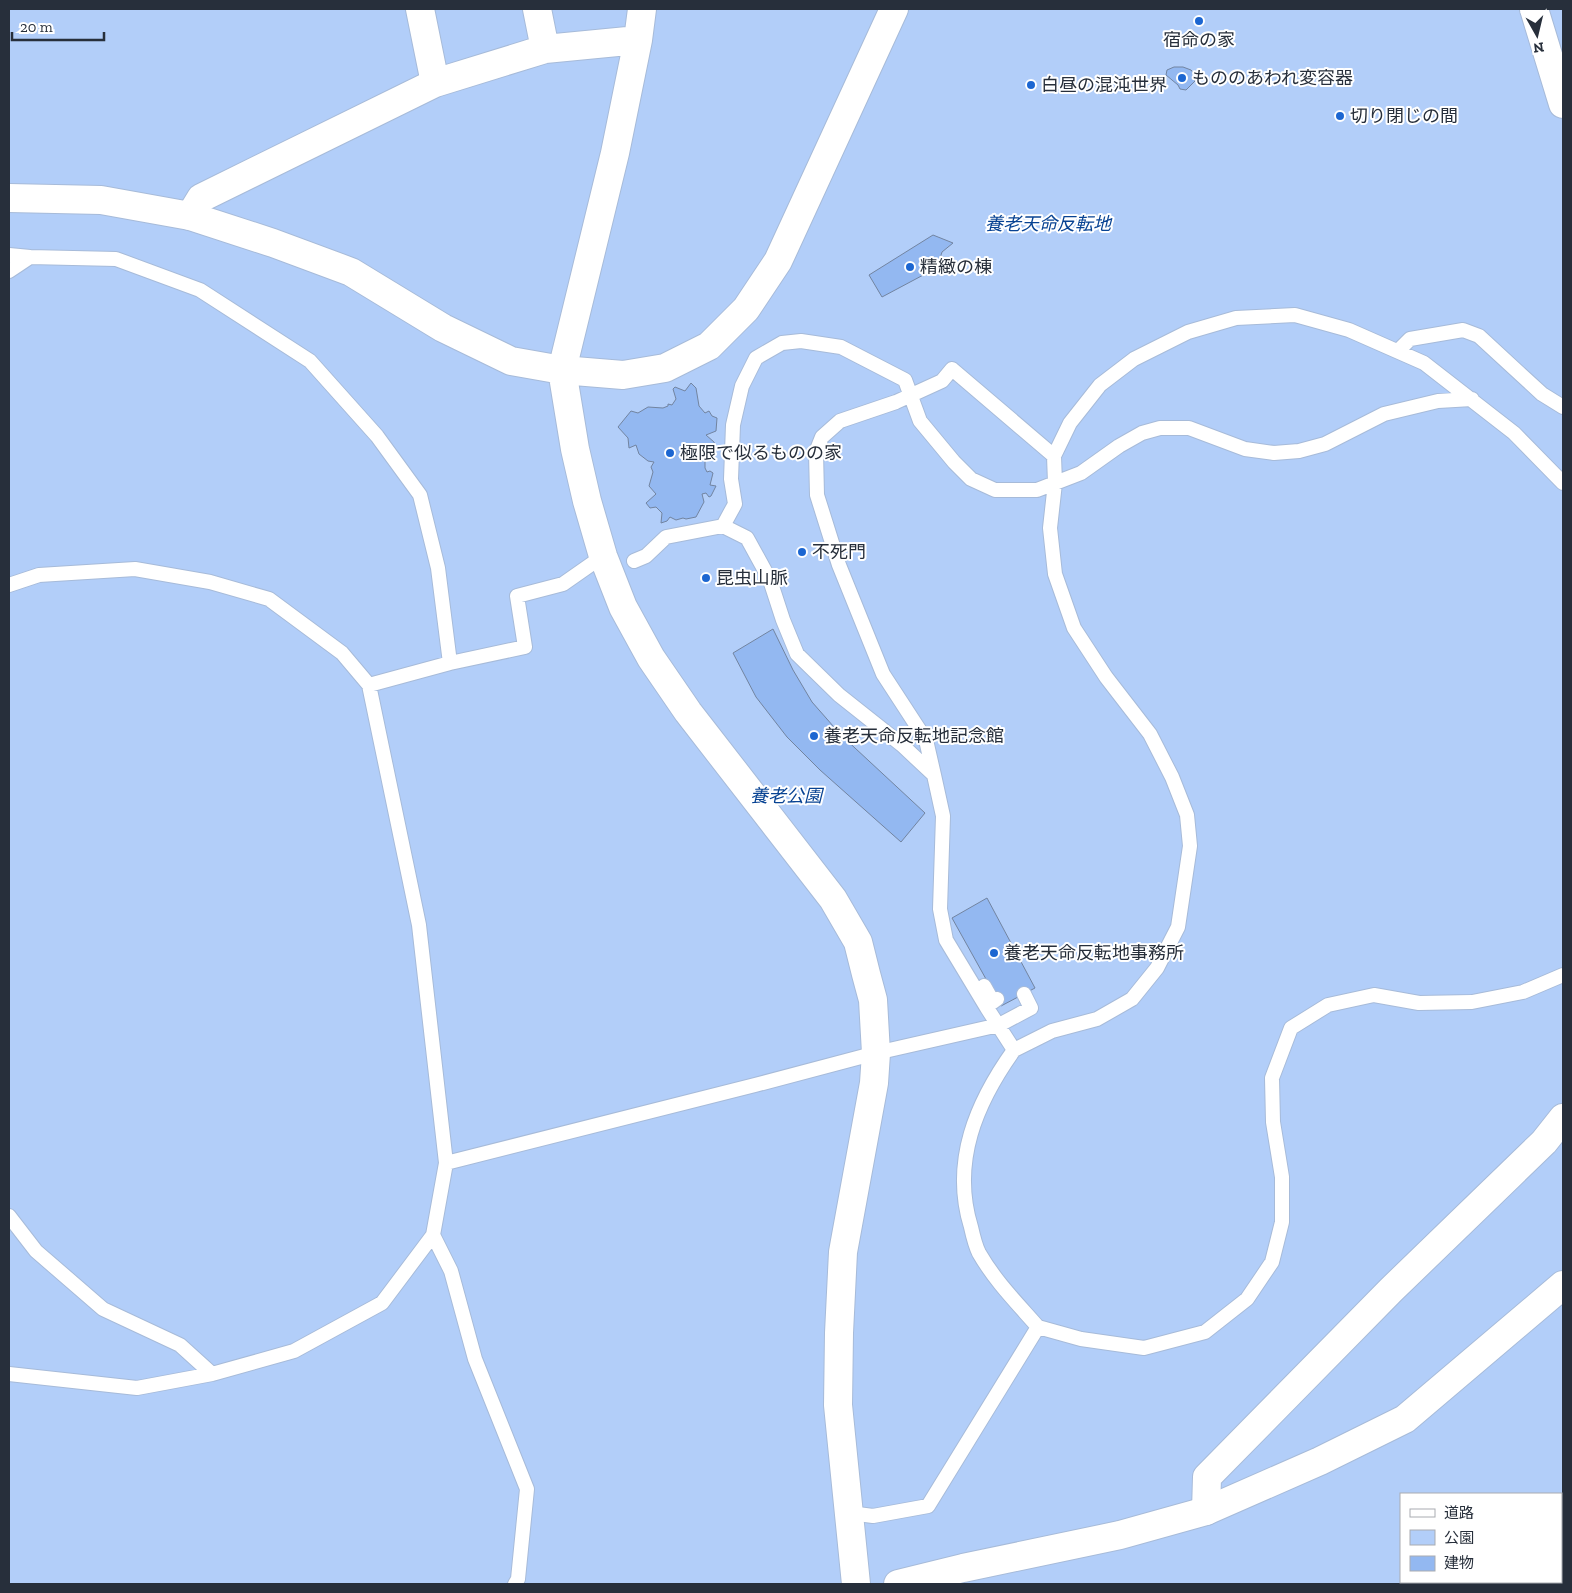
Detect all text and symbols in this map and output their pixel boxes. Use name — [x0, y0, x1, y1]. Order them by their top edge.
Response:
scale bar — [12, 10, 105, 42]
north arrow — [1512, 10, 1562, 60]
marker: 宿命の家 — [1193, 15, 1205, 27]
text: 20 m — [20, 18, 53, 36]
place label: 宿命の家 — [1163, 29, 1235, 51]
text: N — [1532, 38, 1545, 57]
place label: もののあわれ変容器 — [1192, 67, 1353, 89]
marker: もののあわれ変容器 — [1176, 72, 1188, 84]
place label: 白昼の混沌世界 — [1041, 74, 1167, 96]
marker: 白昼の混沌世界 — [1025, 79, 1037, 91]
place label: 切り閉じの間 — [1350, 105, 1458, 127]
marker: 切り閉じの間 — [1334, 110, 1346, 122]
park label: 養老天命反転地 — [985, 213, 1113, 235]
place label: 精緻の棟 — [920, 256, 992, 278]
marker: 精緻の棟 — [904, 261, 916, 273]
place label: 極限で似るものの家 — [680, 442, 842, 464]
marker: 極限で似るものの家 — [664, 447, 676, 459]
place label: 不死門 — [812, 541, 866, 563]
marker: 不死門 — [796, 546, 808, 558]
place label: 昆虫山脈 — [716, 567, 788, 589]
marker: 昆虫山脈 — [700, 572, 712, 584]
place label: 養老天命反転地記念館 — [824, 725, 1004, 747]
marker: 養老天命反転地記念館 — [808, 730, 820, 742]
park label: 養老公園 — [750, 785, 825, 807]
place label: 養老天命反転地事務所 — [1004, 942, 1184, 964]
marker: 養老天命反転地事務所 — [988, 947, 1000, 959]
legend — [1400, 1493, 1562, 1583]
text: 道路 — [1444, 1504, 1474, 1522]
text: 公園 — [1444, 1529, 1474, 1547]
text: 建物 — [1444, 1554, 1474, 1572]

